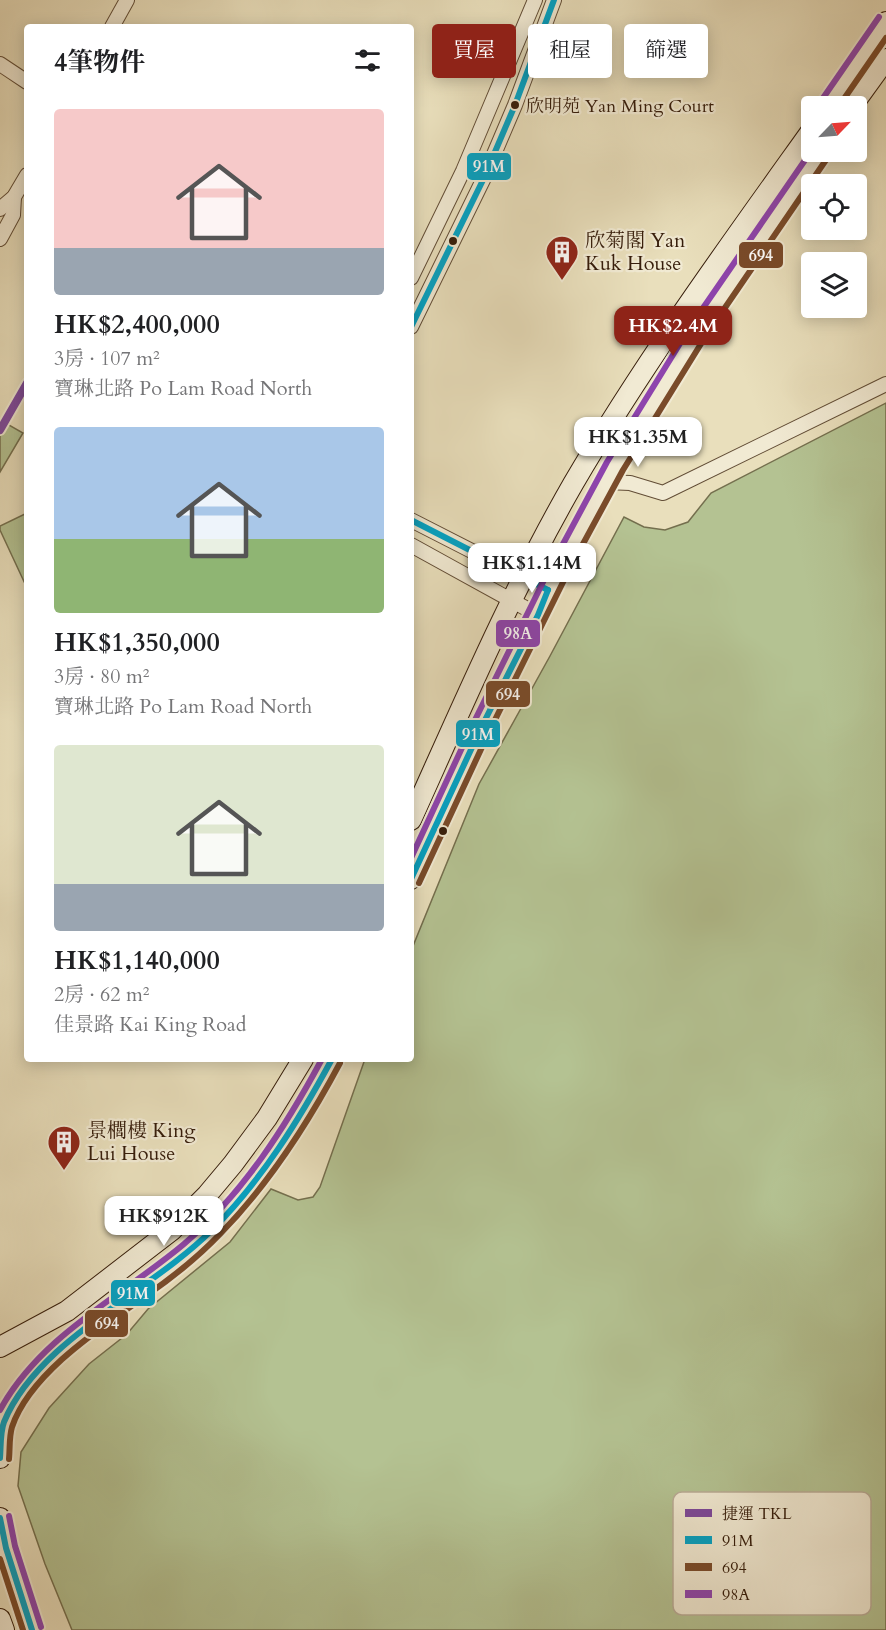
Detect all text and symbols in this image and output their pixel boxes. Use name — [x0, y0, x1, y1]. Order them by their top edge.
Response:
chip: 買屋 — [432, 24, 516, 78]
chip: 租屋 — [528, 24, 612, 78]
chip: 篩選 — [624, 24, 708, 78]
icon: filters — [351, 44, 384, 77]
text: 4筆物件 — [54, 45, 145, 80]
place label: 欣明苑 Yan Ming Court — [526, 94, 714, 119]
north arrow — [801, 96, 867, 162]
map controls — [801, 96, 867, 318]
marker: 欣明苑 Yan Ming Court — [509, 99, 521, 111]
icon: home — [165, 148, 273, 256]
line badge: 91M — [466, 152, 512, 181]
text: 91M — [473, 156, 505, 178]
button: locate — [801, 174, 867, 240]
place label: 欣菊閣 Yan Kuk House — [585, 227, 686, 277]
building icon: 欣菊閣 Yan Kuk House — [544, 234, 580, 281]
unlabelled marker — [447, 235, 459, 247]
line badge: 694 — [738, 241, 784, 269]
text: 694 — [749, 245, 773, 267]
button: layers — [801, 252, 867, 318]
pin: HK$2.4M — [618, 306, 728, 357]
text: HK$2,400,000 — [54, 307, 220, 342]
text: HK$2.4M — [628, 312, 718, 339]
text: 3房 · 107 m² — [54, 345, 160, 372]
text: 寶琳北路 Po Lam Road North — [54, 375, 312, 402]
pin: HK$1.35M — [576, 417, 700, 468]
text: HK$1.35M — [588, 423, 688, 450]
icon: home — [165, 466, 273, 574]
pin: HK$1.14M — [470, 543, 594, 594]
text: HK$1.14M — [482, 549, 582, 576]
line badge: 98A — [495, 619, 541, 648]
text: 98A — [504, 623, 532, 645]
text: HK$1,350,000 — [54, 625, 220, 660]
text: 3房 · 80 m² — [54, 663, 150, 690]
line badge: 694 — [485, 680, 531, 708]
text: 694 — [496, 684, 520, 706]
text: 寶琳北路 Po Lam Road North — [54, 693, 312, 720]
line badge: 91M — [455, 719, 501, 748]
text: 91M — [462, 724, 494, 746]
icon: home — [165, 784, 273, 892]
unlabelled marker — [437, 825, 449, 837]
text: HK$1,140,000 — [54, 943, 220, 978]
text: 2房 · 62 m² — [54, 981, 150, 1008]
text: 佳景路 Kai King Road — [54, 1011, 246, 1038]
place label: 景櫚樓 King Lui House — [87, 1117, 196, 1167]
building icon: 景櫚樓 King Lui House — [46, 1124, 82, 1171]
pin: HK$912K — [109, 1196, 219, 1247]
text: HK$912K — [119, 1202, 209, 1229]
line badge: 91M — [110, 1279, 156, 1307]
text: 91M — [117, 1283, 149, 1305]
line badge: 694 — [84, 1309, 129, 1338]
text: 694 — [95, 1313, 119, 1335]
legend — [673, 1492, 871, 1615]
text: 捷運 TKL — [722, 1503, 792, 1525]
text: 91M — [722, 1530, 753, 1552]
text: 694 — [722, 1557, 747, 1579]
text: 98A — [722, 1584, 750, 1606]

